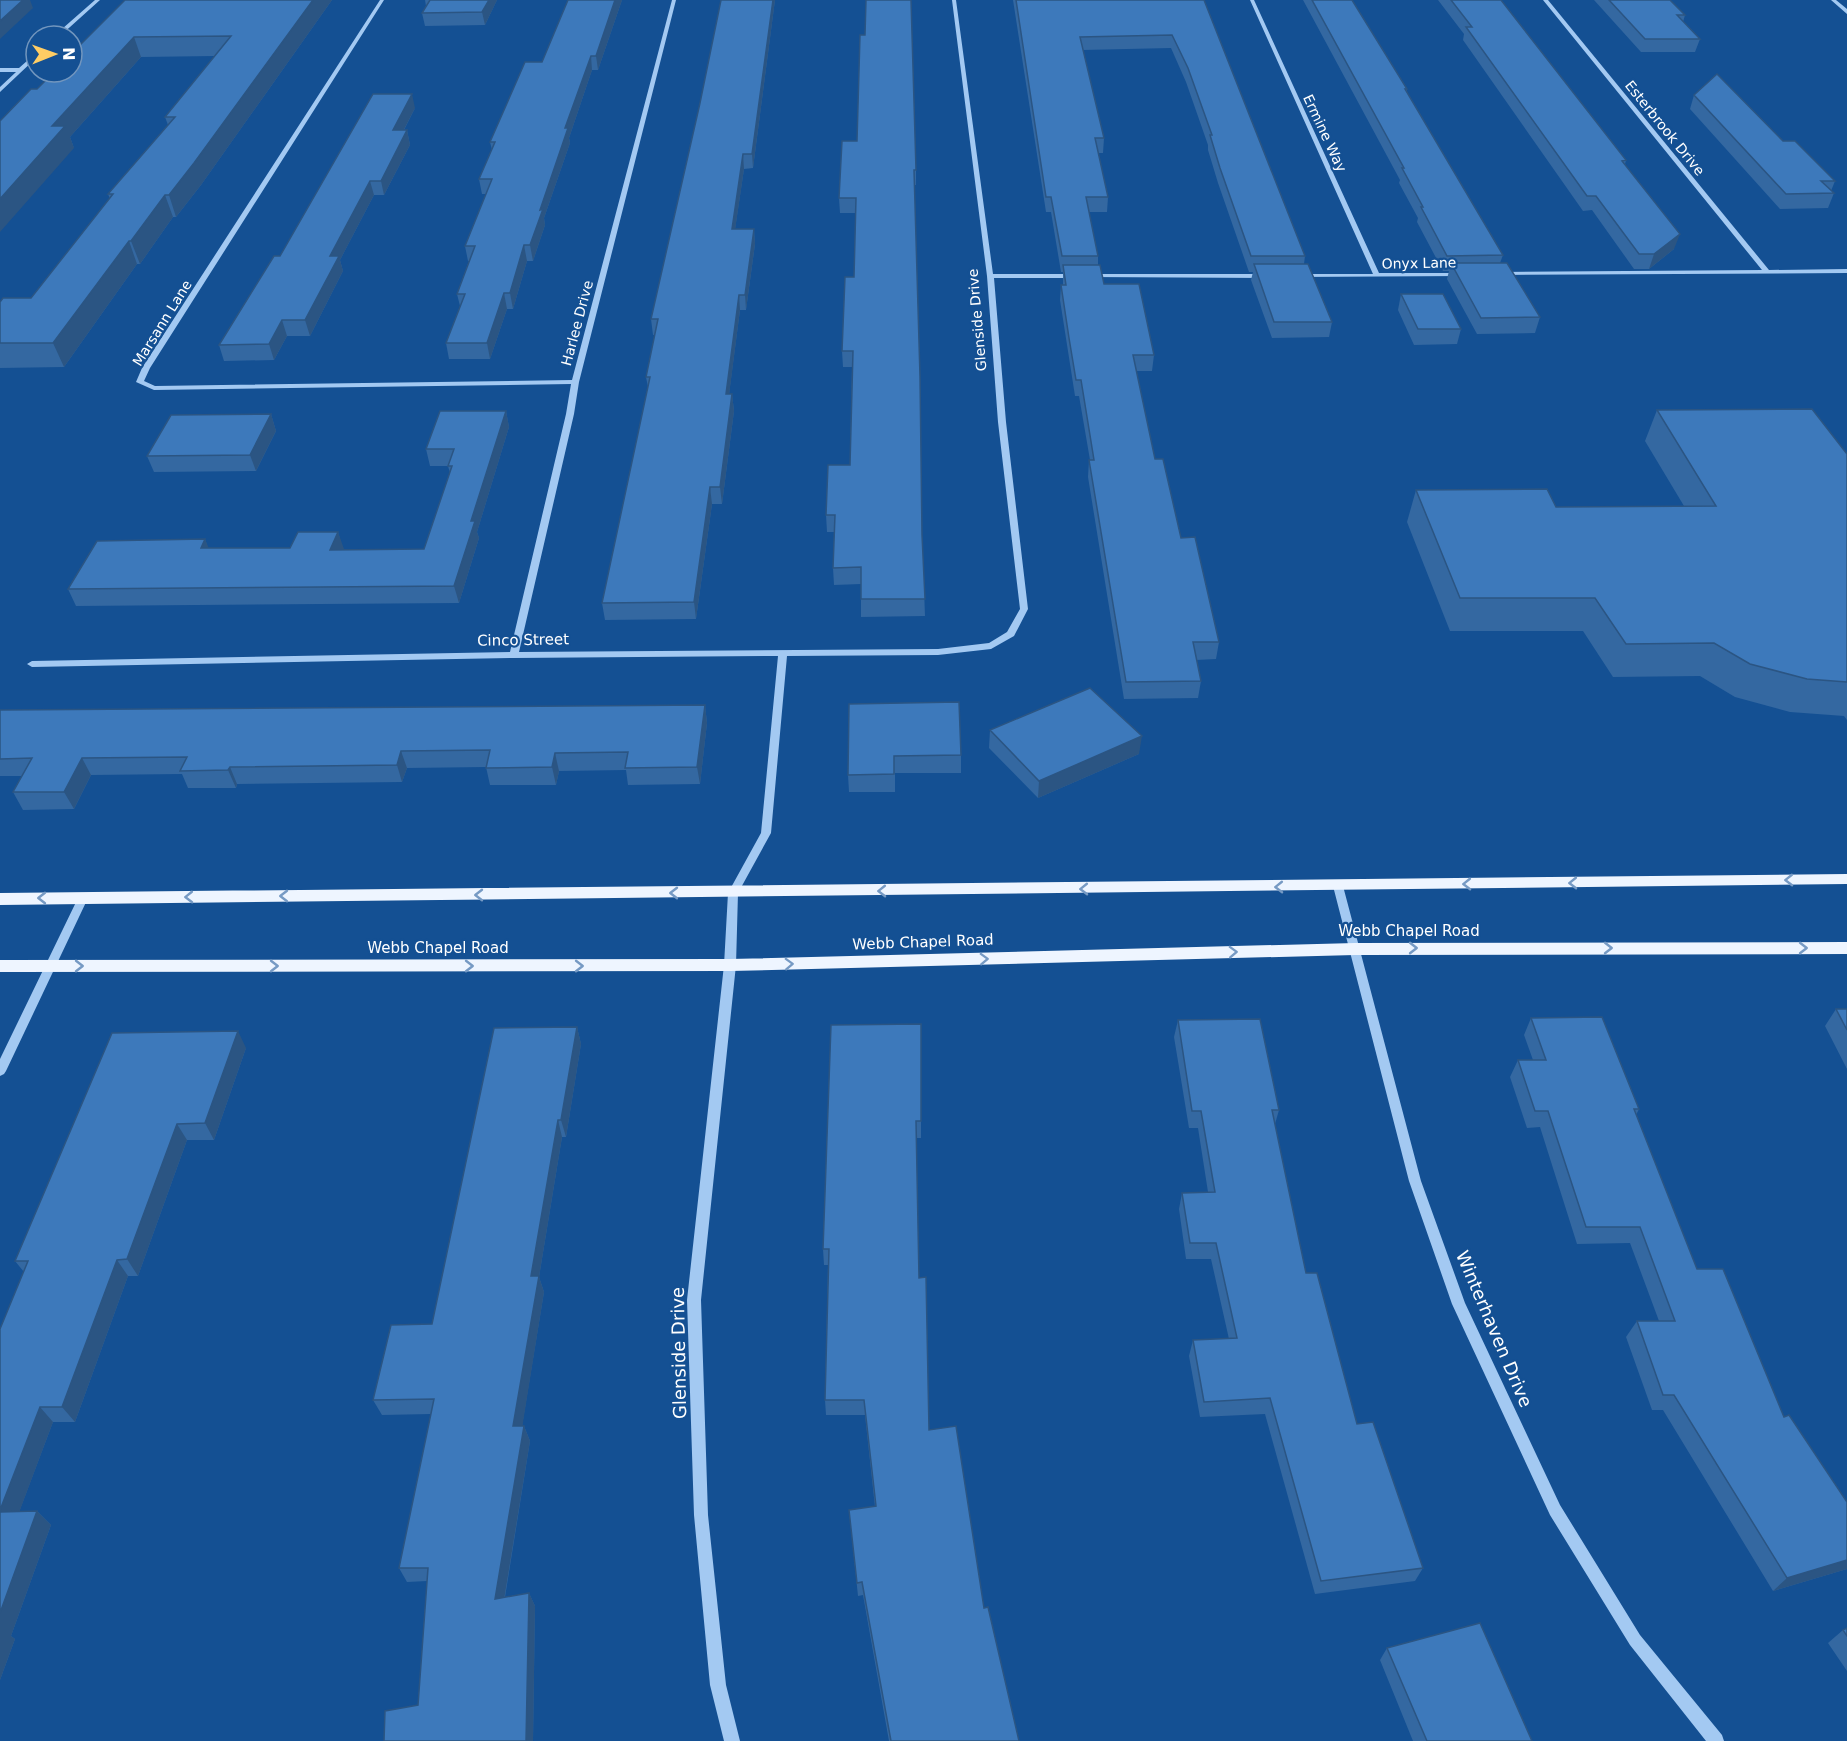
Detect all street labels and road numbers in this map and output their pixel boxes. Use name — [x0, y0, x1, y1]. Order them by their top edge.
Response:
street label: Esterbrook Drive — [1622, 77, 1708, 179]
street label: Ermine Way — [1300, 92, 1350, 174]
street label: Onyx Lane — [1381, 254, 1457, 272]
street label: Glenside Drive — [965, 268, 989, 372]
street label: Marsann Lane — [129, 277, 195, 369]
street label: Harlee Drive — [558, 279, 596, 367]
street label: Cinco Street — [477, 630, 569, 650]
street label: Webb Chapel Road — [1338, 922, 1480, 940]
street label: Webb Chapel Road — [852, 931, 994, 953]
street label: Webb Chapel Road — [367, 939, 509, 957]
street label: Winterhaven Drive — [1452, 1247, 1537, 1410]
street label: Glenside Drive — [667, 1287, 690, 1419]

